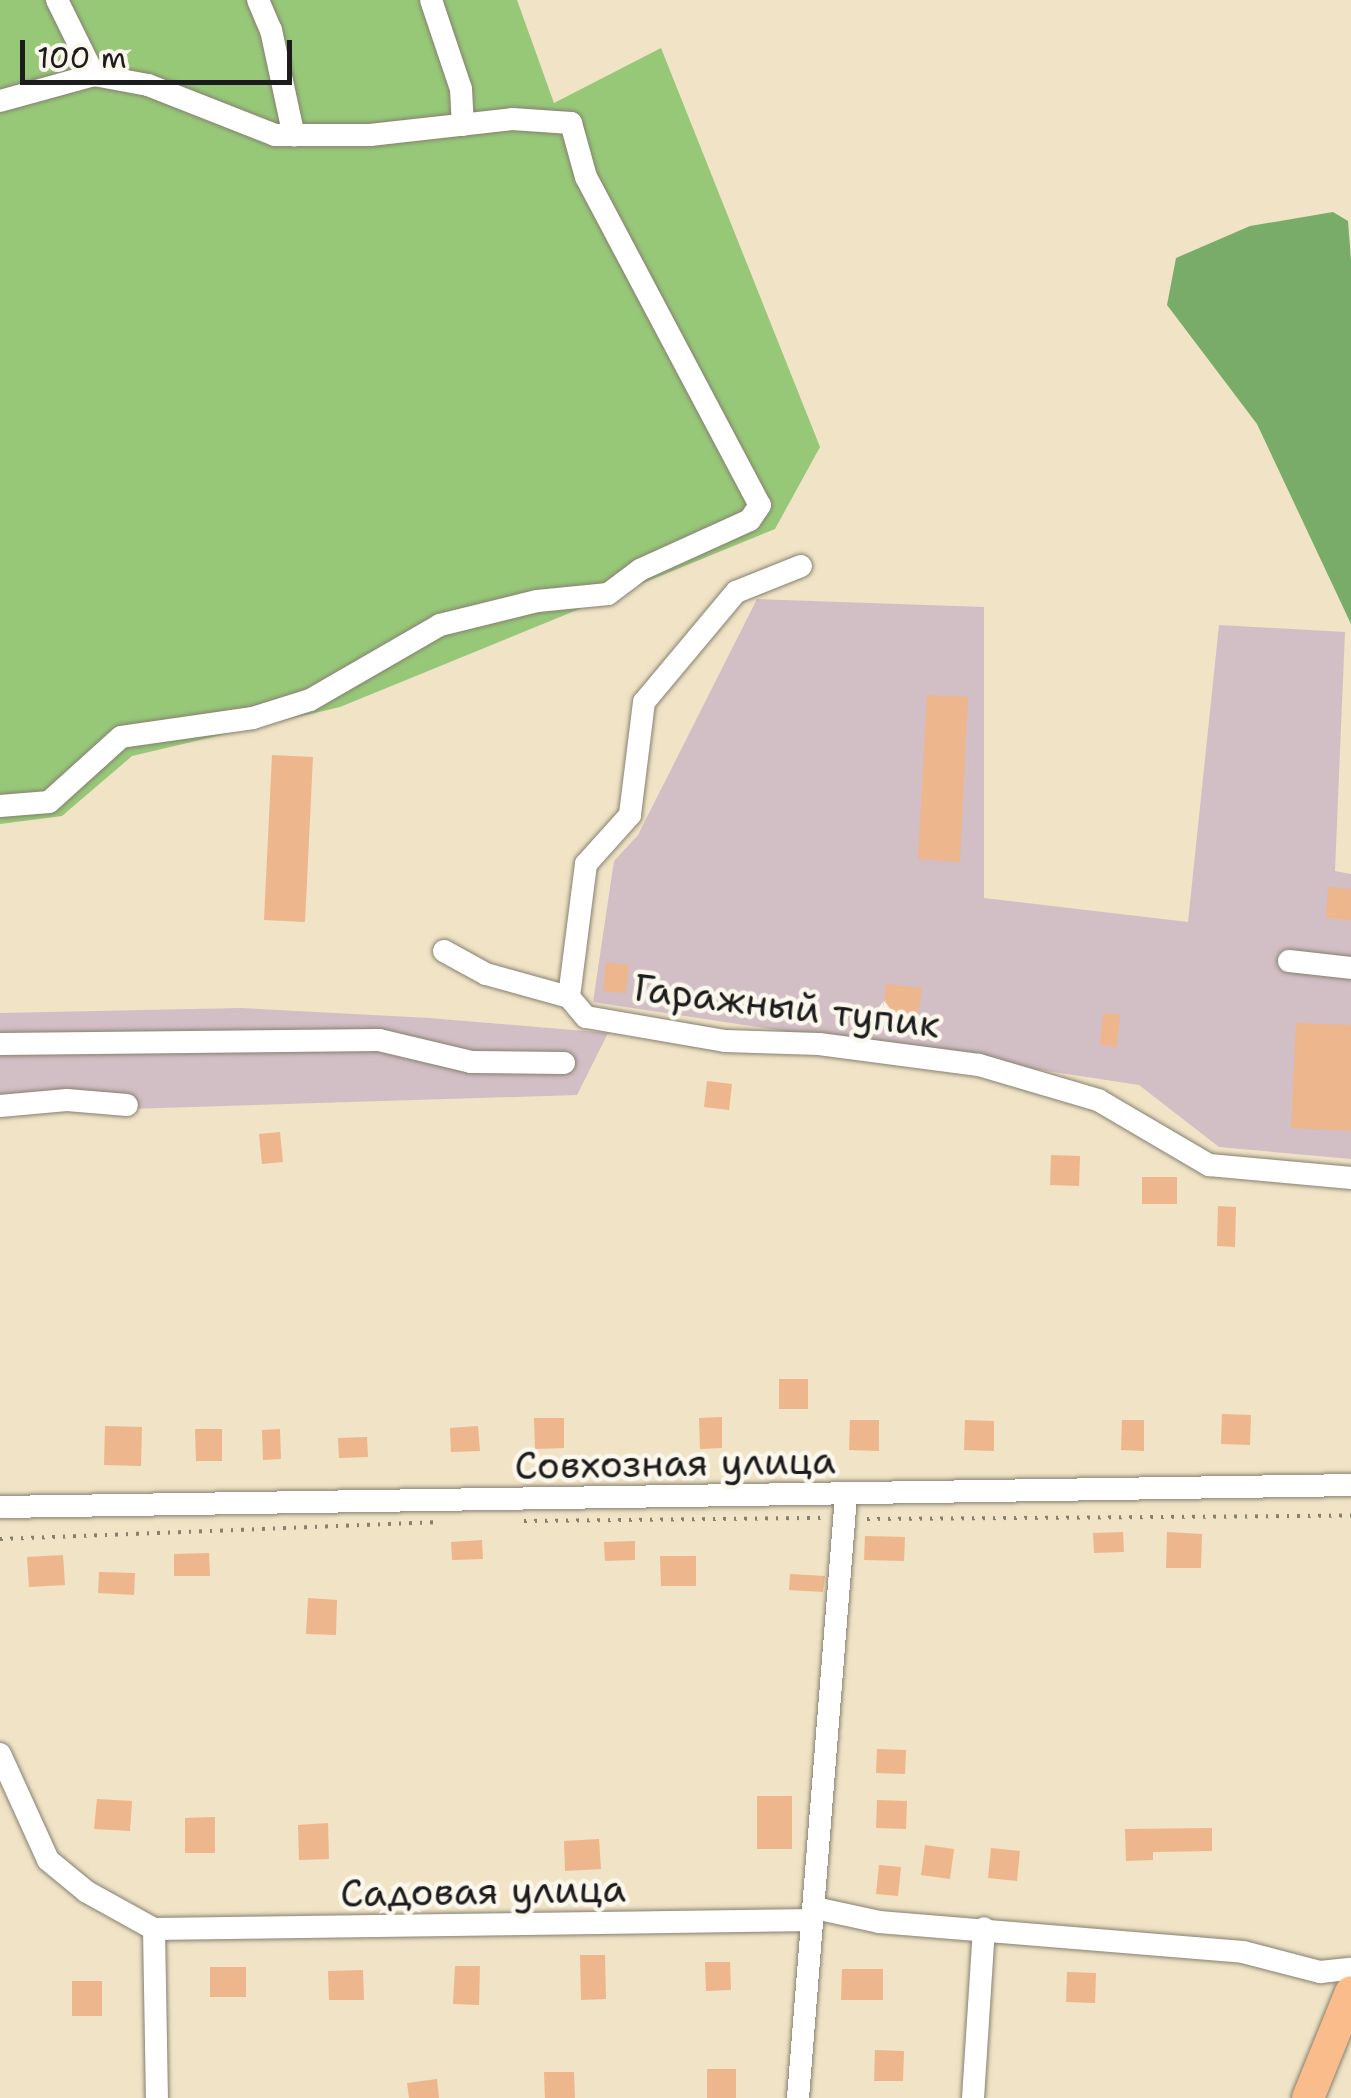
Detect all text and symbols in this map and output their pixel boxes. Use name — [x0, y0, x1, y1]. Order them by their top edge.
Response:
scale bar — [25, 20, 298, 82]
text: 100 m — [37, 37, 127, 78]
street label: Гаражный тупик — [631, 965, 943, 1047]
street label: Совхозная улица — [514, 1437, 836, 1489]
street label: Садовая улица — [340, 1866, 626, 1916]

